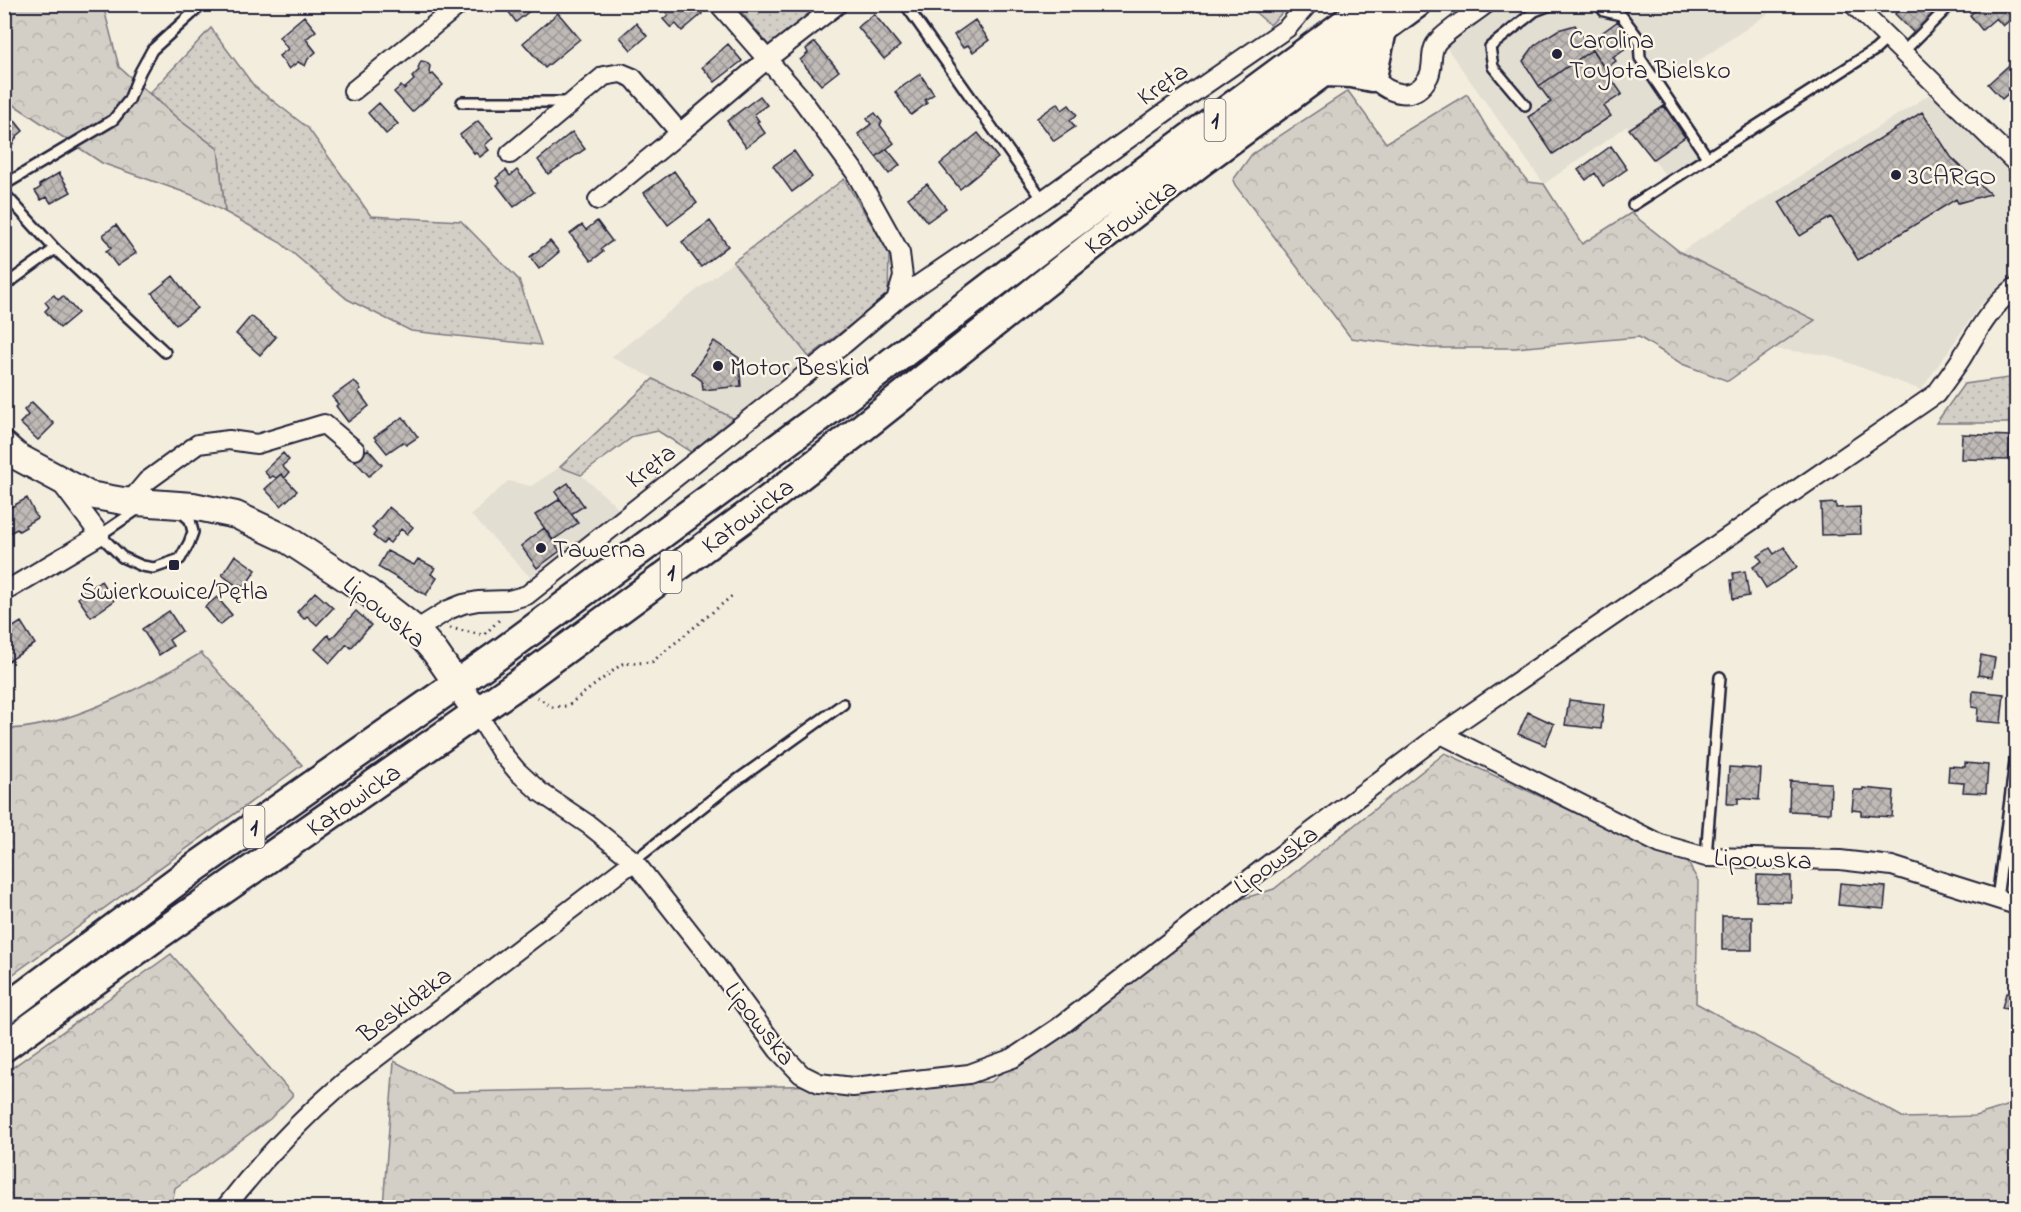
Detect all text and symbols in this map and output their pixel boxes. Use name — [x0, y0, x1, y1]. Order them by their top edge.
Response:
place label: Carolina Toyota Bielsko — [1569, 23, 1731, 91]
marker: Carolina Toyota Bielsko — [1550, 47, 1564, 61]
street label: Kręta — [1130, 54, 1197, 117]
road number: 1 — [1204, 99, 1226, 141]
place label: 3CARGO — [1908, 159, 1996, 197]
marker: 3CARGO — [1889, 168, 1903, 182]
street label: Katowicka — [1077, 171, 1186, 266]
place label: Motor Beskid — [730, 350, 870, 388]
marker: Motor Beskid — [711, 359, 725, 373]
street label: Kręta — [618, 435, 685, 499]
street label: Katowicka — [694, 470, 803, 565]
place label: Tawerna — [553, 532, 646, 570]
marker: Tawerna — [534, 541, 548, 555]
road number: 1 — [660, 551, 682, 593]
marker: Świerkowice/Pętla — [167, 558, 181, 572]
street label: Lipowska — [333, 568, 433, 659]
place label: Świerkowice/Pętla — [80, 574, 268, 612]
street label: Katowicka — [300, 755, 410, 848]
road number: 1 — [244, 806, 264, 848]
street label: Lipowska — [1226, 817, 1327, 906]
street label: Lipowska — [1713, 840, 1812, 882]
street label: Beskidzka — [350, 958, 461, 1055]
street label: Lipowska — [714, 975, 804, 1075]

